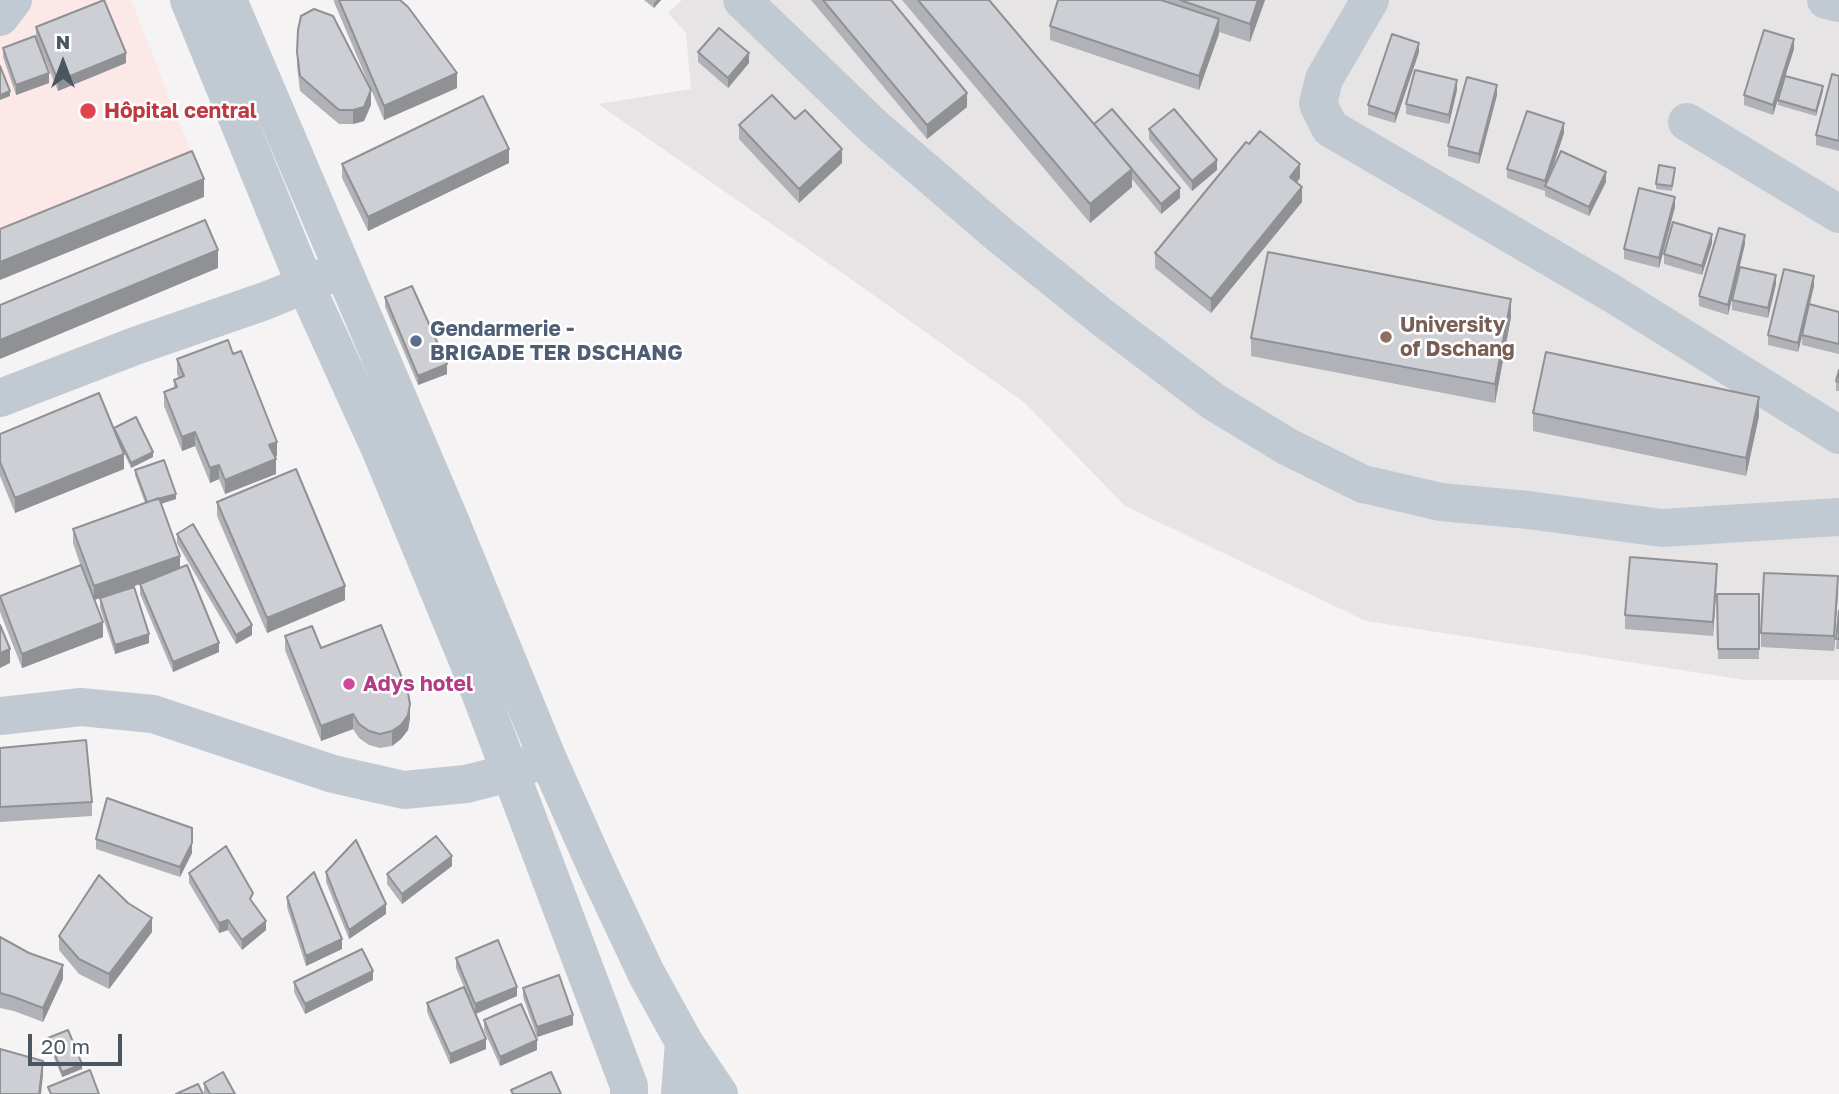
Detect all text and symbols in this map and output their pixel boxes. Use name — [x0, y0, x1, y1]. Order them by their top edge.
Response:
north arrow — [28, 28, 98, 98]
text: N — [56, 30, 70, 53]
place label: Hôpital central — [104, 98, 257, 124]
marker: Hôpital central — [78, 101, 98, 121]
place label: University of Dschang — [1400, 312, 1515, 362]
place label: Gendarmerie - BRIGADE TER DSCHANG — [430, 316, 683, 366]
marker: University of Dschang — [1378, 329, 1394, 345]
marker: Gendarmerie - BRIGADE TER DSCHANG — [408, 333, 424, 349]
place label: Adys hotel — [363, 671, 473, 697]
marker: Adys hotel — [341, 676, 357, 692]
scale bar — [32, 1020, 126, 1064]
text: 20 m — [41, 1033, 90, 1059]

